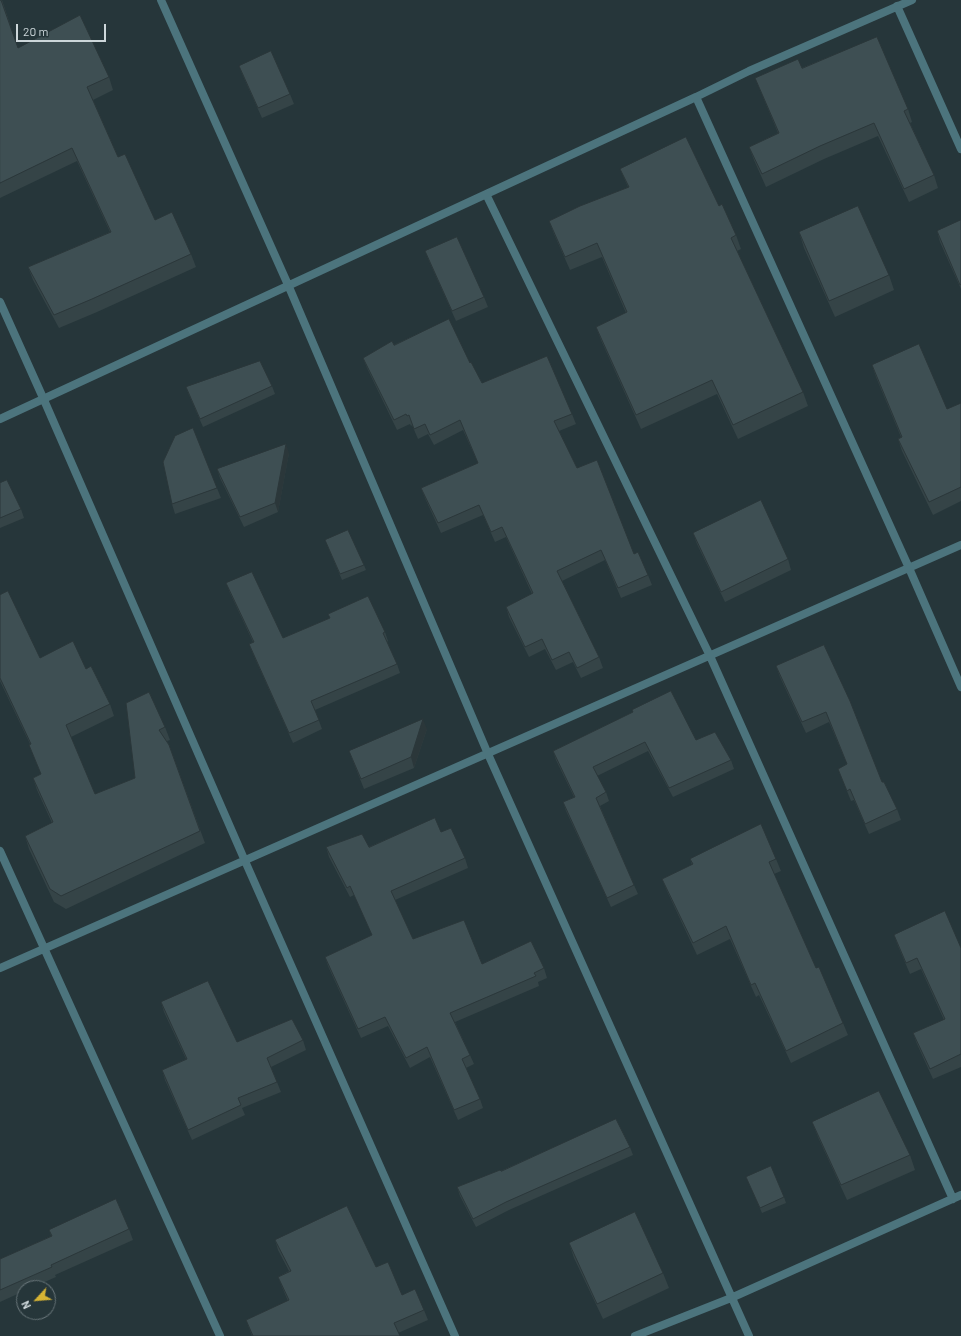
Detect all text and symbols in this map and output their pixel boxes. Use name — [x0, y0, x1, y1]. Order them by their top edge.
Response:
scale bar — [18, 16, 108, 42]
text: 20 m — [23, 24, 49, 38]
north arrow — [16, 1280, 56, 1320]
text: N — [18, 1299, 33, 1311]

